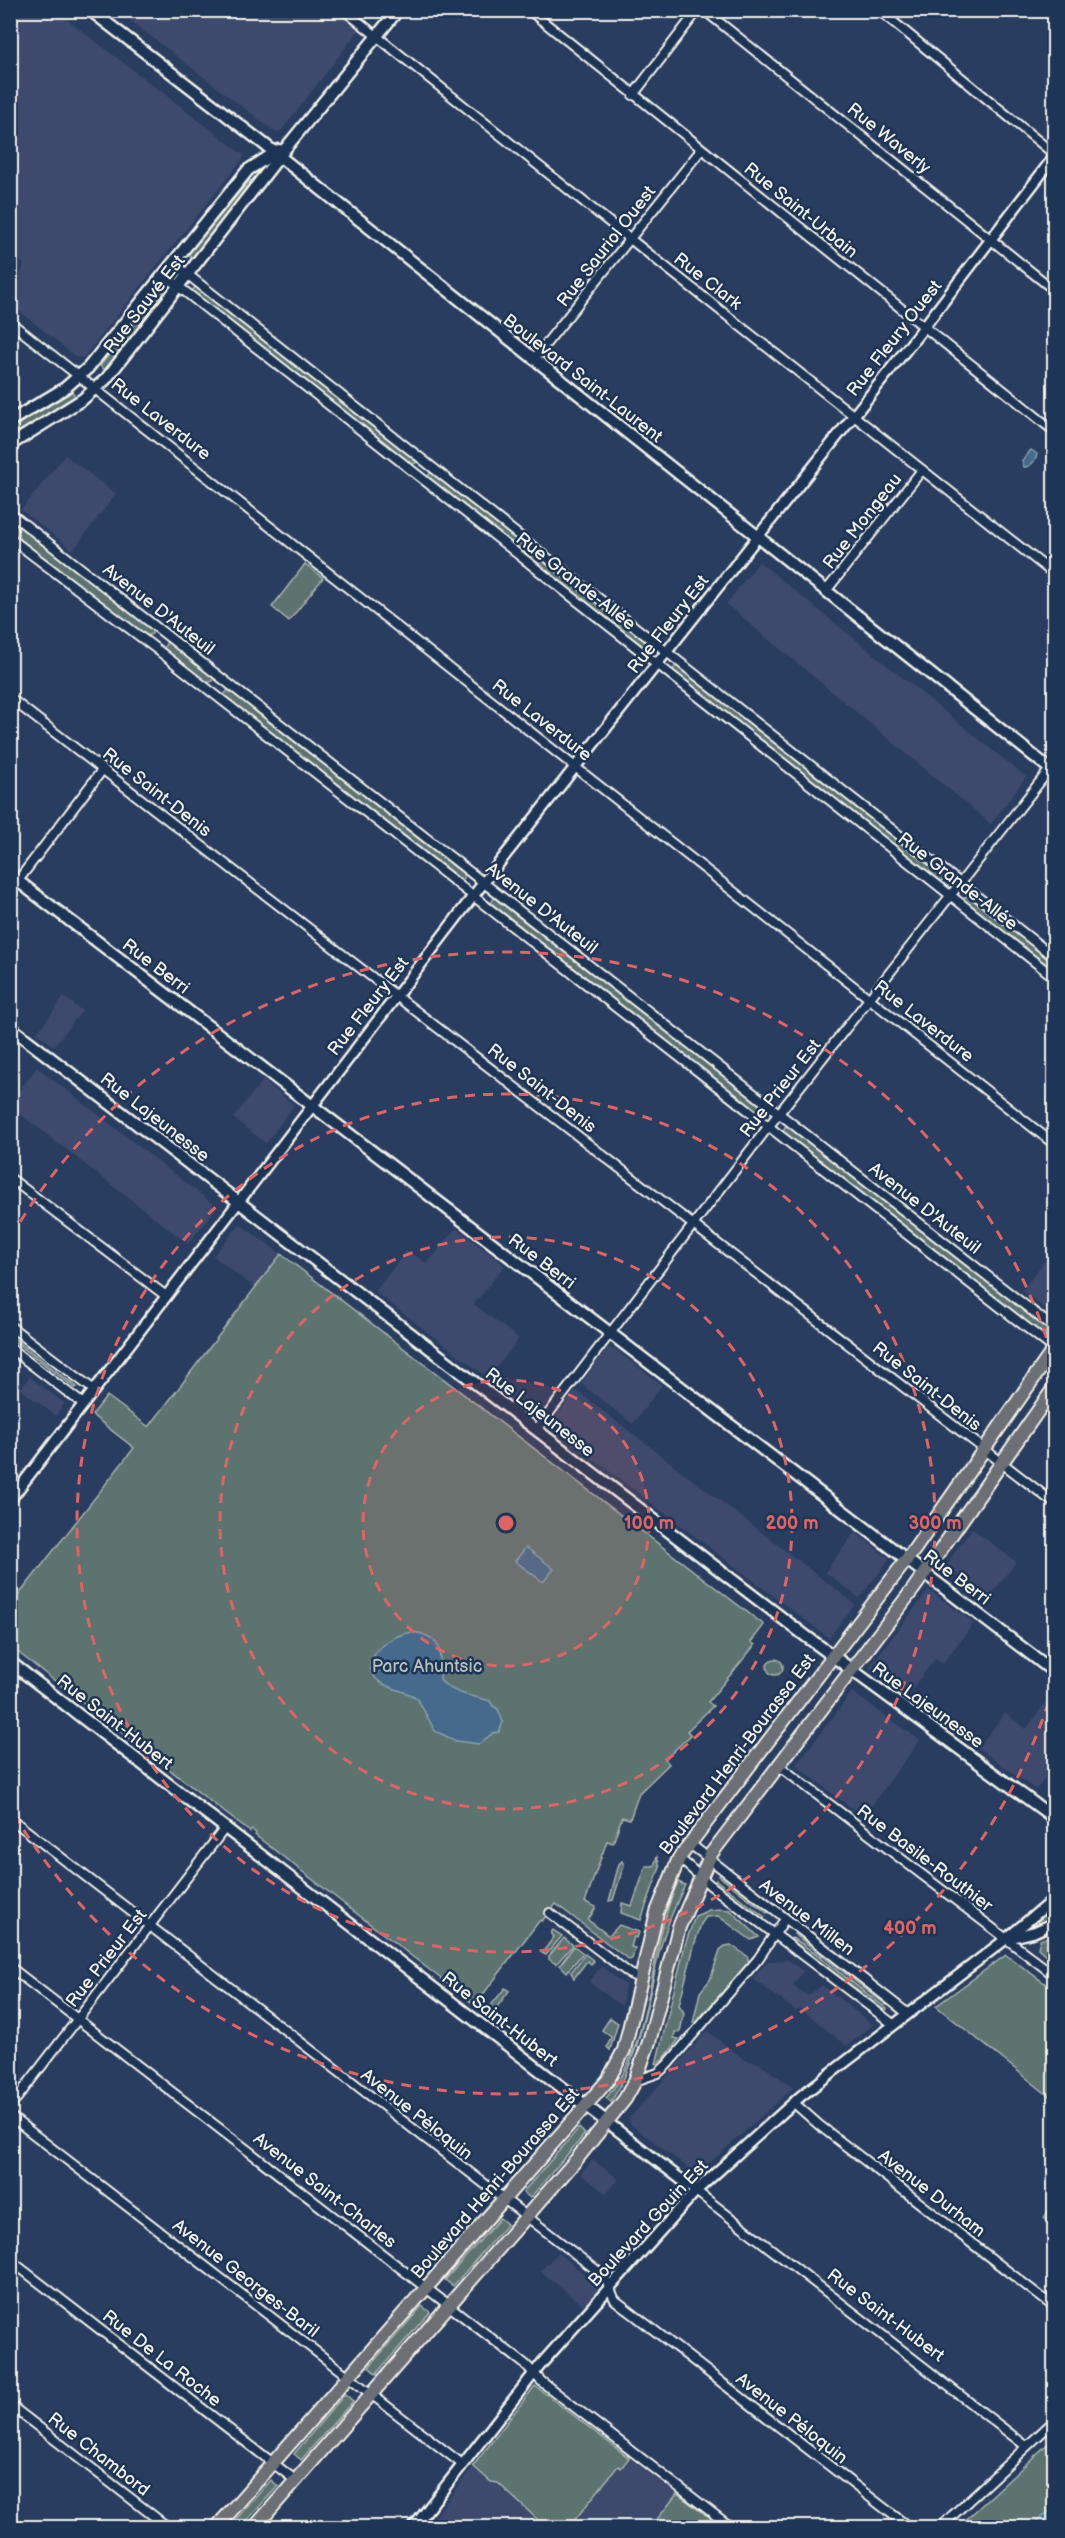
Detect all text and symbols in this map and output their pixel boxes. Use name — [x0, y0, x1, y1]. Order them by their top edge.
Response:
street label: Rue Waverly — [843, 98, 935, 179]
street label: Rue Saint-Urbain — [740, 158, 862, 263]
street label: Rue Sauriol Ouest — [553, 181, 660, 311]
street label: Rue Clark — [669, 248, 746, 315]
street label: Rue Sauvé Est — [99, 250, 190, 358]
street label: Rue Fleury Ouest — [842, 276, 947, 401]
street label: Boulevard Saint-Laurent — [499, 310, 667, 447]
street label: Rue Laverdure — [107, 374, 215, 465]
street label: Rue Mongeau — [819, 469, 906, 573]
street label: Rue Grande-Allée — [512, 528, 640, 635]
street label: Avenue D'Auteuil — [99, 559, 219, 660]
street label: Rue Fleury Est — [623, 571, 714, 678]
street label: Rue Laverdure — [488, 675, 596, 766]
street label: Rue Saint-Denis — [98, 743, 215, 841]
street label: Rue Grande-Allée — [894, 828, 1022, 935]
street label: Avenue D'Auteuil — [482, 858, 602, 959]
street label: Rue Berri — [118, 934, 193, 998]
street label: Rue Fleury Est — [323, 953, 414, 1060]
street label: Rue Laverdure — [870, 976, 978, 1067]
street label: Rue Prieur Est — [736, 1035, 826, 1142]
street label: Rue Saint-Denis — [483, 1039, 600, 1137]
street label: Rue Lajeunesse — [96, 1068, 214, 1167]
street label: Avenue D'Auteuil — [865, 1158, 985, 1259]
street label: Rue Berri — [504, 1229, 579, 1293]
street label: Rue Saint-Denis — [868, 1337, 985, 1435]
street label: Rue Lajeunesse — [481, 1363, 599, 1462]
centre of rings — [496, 1513, 516, 1533]
text: 100 m — [624, 1513, 674, 1534]
text: 200 m — [765, 1513, 819, 1534]
text: 300 m — [908, 1513, 962, 1534]
street label: Rue Berri — [919, 1545, 994, 1609]
street label: Boulevard Henri-Bourassa Est — [655, 1649, 820, 1859]
park label: Parc Ahuntsic — [372, 1656, 482, 1677]
street label: Rue Lajeunesse — [868, 1658, 988, 1753]
street label: Rue Saint-Hubert — [52, 1670, 177, 1775]
street label: Rue Basile-Routhier — [853, 1800, 997, 1917]
street label: Avenue Millen — [755, 1875, 858, 1960]
street label: Rue Prieur Est — [62, 1905, 152, 2012]
text: 400 m — [883, 1918, 937, 1939]
street label: Rue Saint-Hubert — [437, 1967, 562, 2072]
street label: Avenue Péloquin — [357, 2064, 477, 2164]
street label: Boulevard Henri-Bourassa Est — [407, 2083, 584, 2283]
street label: Avenue Saint-Charles — [249, 2128, 400, 2253]
street label: Avenue Durham — [874, 2145, 989, 2242]
street label: Boulevard Gouin Est — [584, 2155, 713, 2291]
street label: Avenue Georges-Baril — [168, 2215, 323, 2342]
street label: Rue Saint-Hubert — [823, 2264, 949, 2367]
street label: Rue De La Roche — [98, 2306, 225, 2411]
street label: Avenue Péloquin — [732, 2368, 852, 2468]
street label: Rue Chambord — [44, 2408, 154, 2501]

